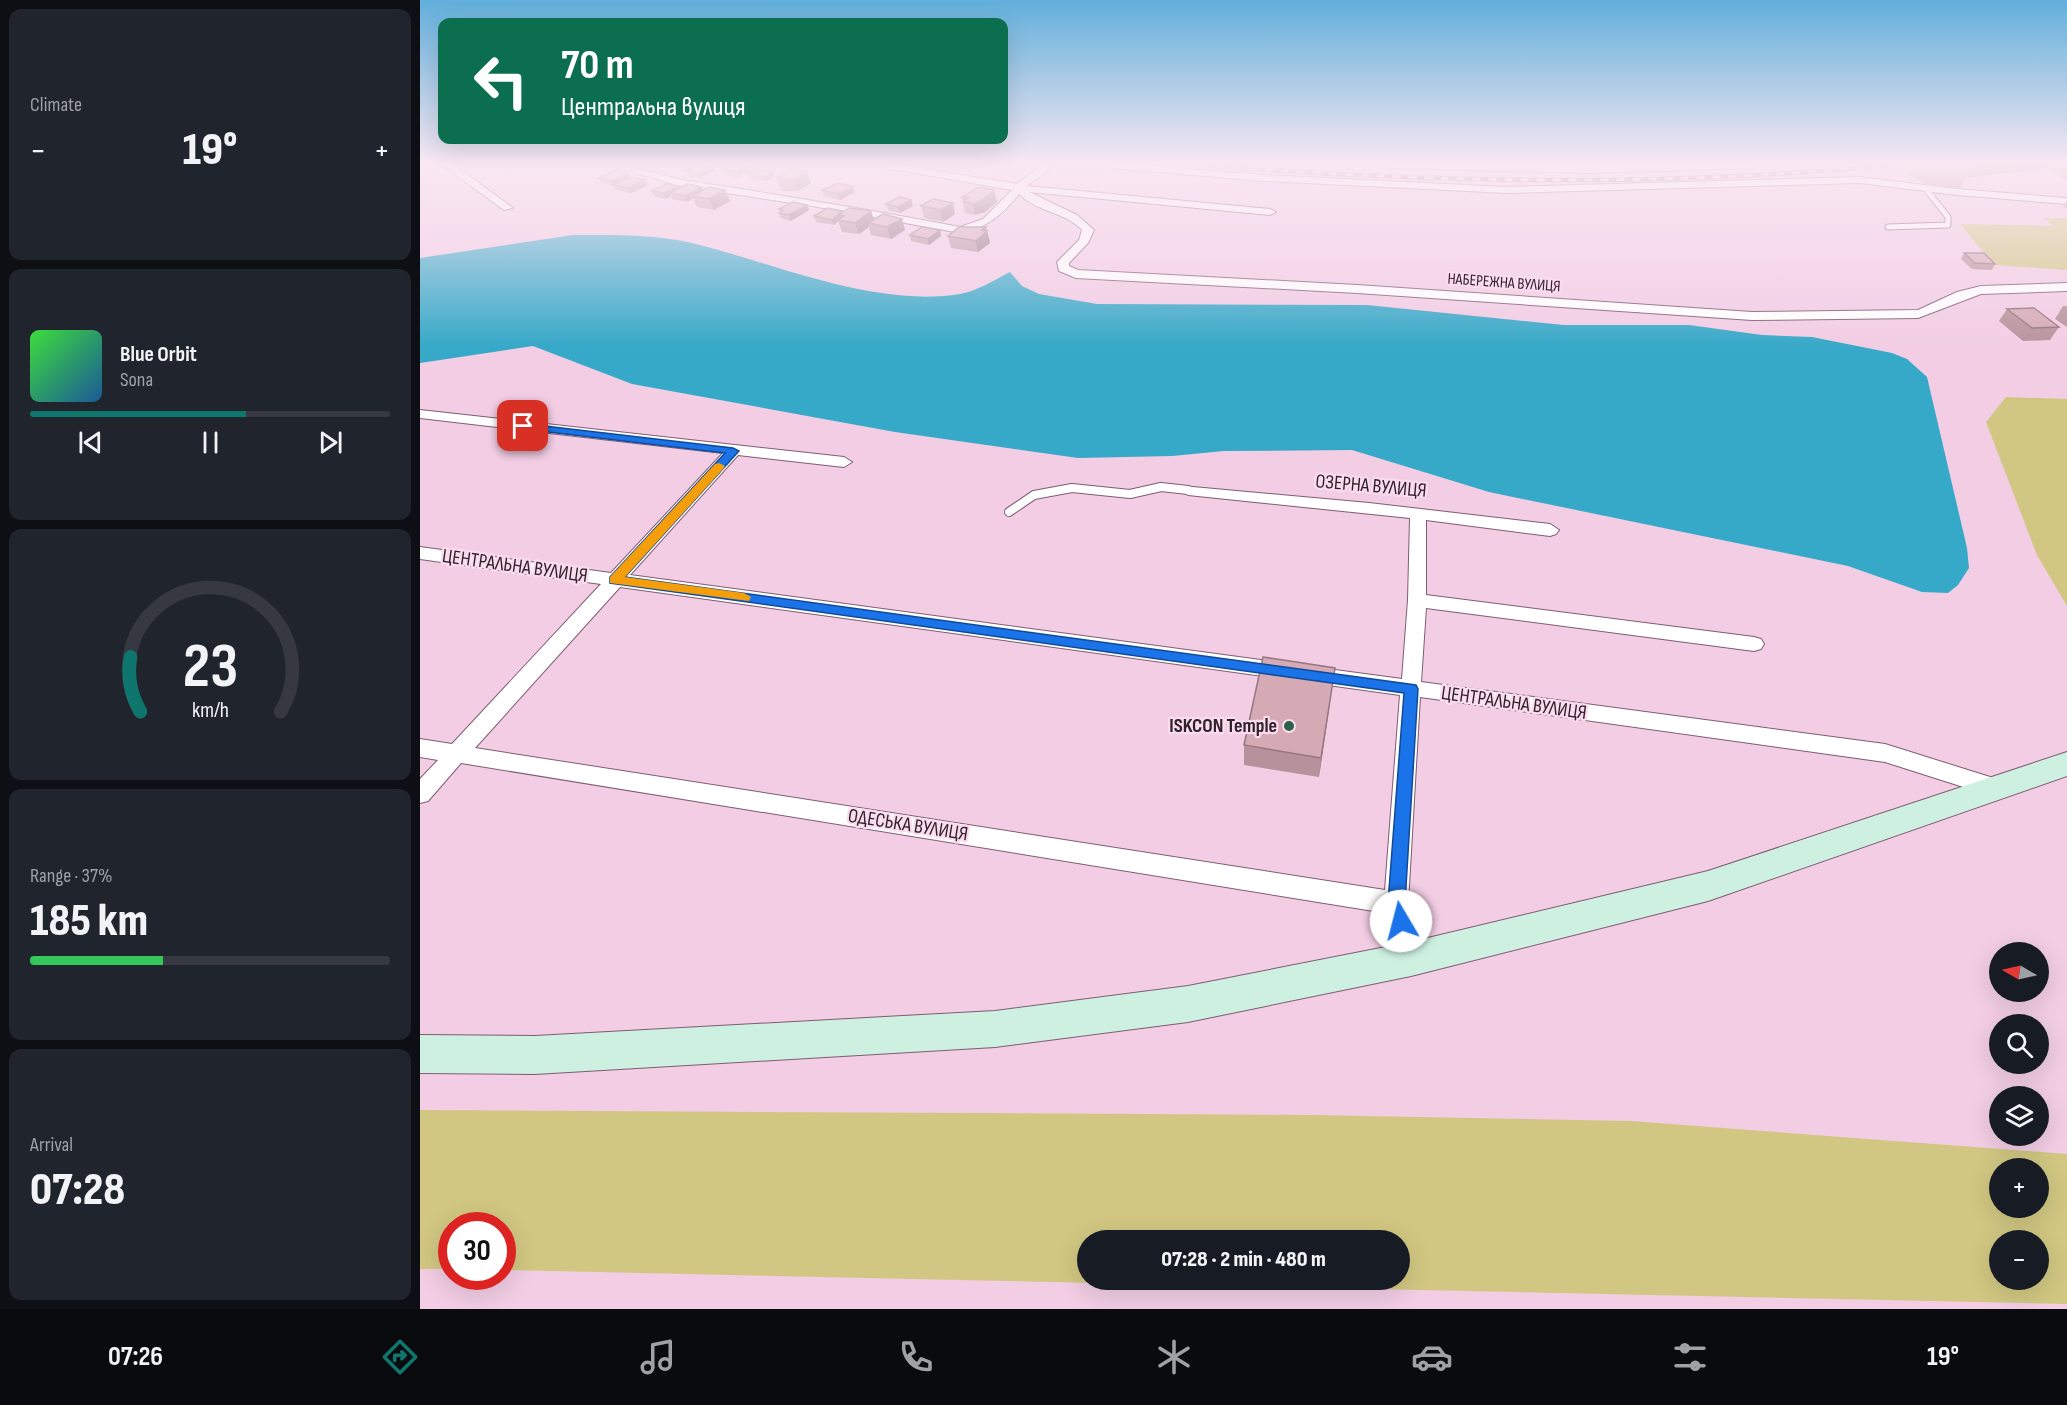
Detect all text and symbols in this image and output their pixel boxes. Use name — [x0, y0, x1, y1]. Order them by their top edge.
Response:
text: 70 m — [561, 40, 634, 91]
icon: left — [462, 42, 540, 120]
text: Центральна вулиця — [561, 91, 746, 123]
text: Climate — [30, 93, 82, 117]
text: 19° — [183, 123, 237, 178]
text: − — [30, 131, 46, 171]
text: + — [374, 131, 390, 171]
street label: НАБЕРЕЖНА ВУЛИЦЯ — [1447, 270, 1561, 296]
text: Blue Orbit — [120, 341, 197, 368]
text: Sona — [120, 368, 153, 392]
pin — [497, 400, 548, 451]
icon: arrive — [506, 409, 539, 442]
icon: previous — [74, 426, 107, 459]
icon: pause — [194, 426, 227, 459]
icon: next — [314, 426, 347, 459]
street label: ОЗЕРНА ВУЛИЦЯ — [1315, 469, 1427, 503]
street label: ЦЕНТРАЛЬНА ВУЛИЦЯ — [441, 544, 589, 588]
text: 23 — [182, 630, 238, 705]
street label: ЦЕНТРАЛЬНА ВУЛИЦЯ — [1440, 681, 1588, 725]
text: km/h — [191, 698, 229, 723]
place label: ISKCON Temple — [1169, 714, 1277, 738]
marker: ISKCON Temple — [1282, 719, 1296, 733]
street label: ОДЕСЬКА ВУЛИЦЯ — [846, 804, 970, 846]
text: Range · 37% — [30, 864, 112, 888]
position arrow — [1369, 889, 1433, 953]
text: 185 km — [30, 894, 148, 949]
north arrow — [1989, 942, 2049, 1002]
map controls — [1989, 942, 2049, 1290]
button: search — [1989, 1014, 2049, 1074]
button: layers — [1989, 1086, 2049, 1146]
text: Arrival — [30, 1133, 73, 1157]
button: + — [1989, 1158, 2049, 1218]
text: 07:28 — [30, 1163, 125, 1218]
speed limit sign: 30 — [438, 1212, 516, 1290]
button: − — [1989, 1230, 2049, 1290]
text: 07:28 · 2 min · 480 m — [1161, 1246, 1326, 1273]
icon: directions — [379, 1336, 421, 1378]
icon: music — [637, 1336, 679, 1378]
icon: phone — [895, 1336, 937, 1378]
icon: climate — [1153, 1336, 1195, 1378]
icon: car — [1411, 1336, 1453, 1378]
icon: filters — [1669, 1336, 1711, 1378]
text: 07:26 — [108, 1341, 163, 1373]
text: 19° — [1927, 1341, 1959, 1373]

